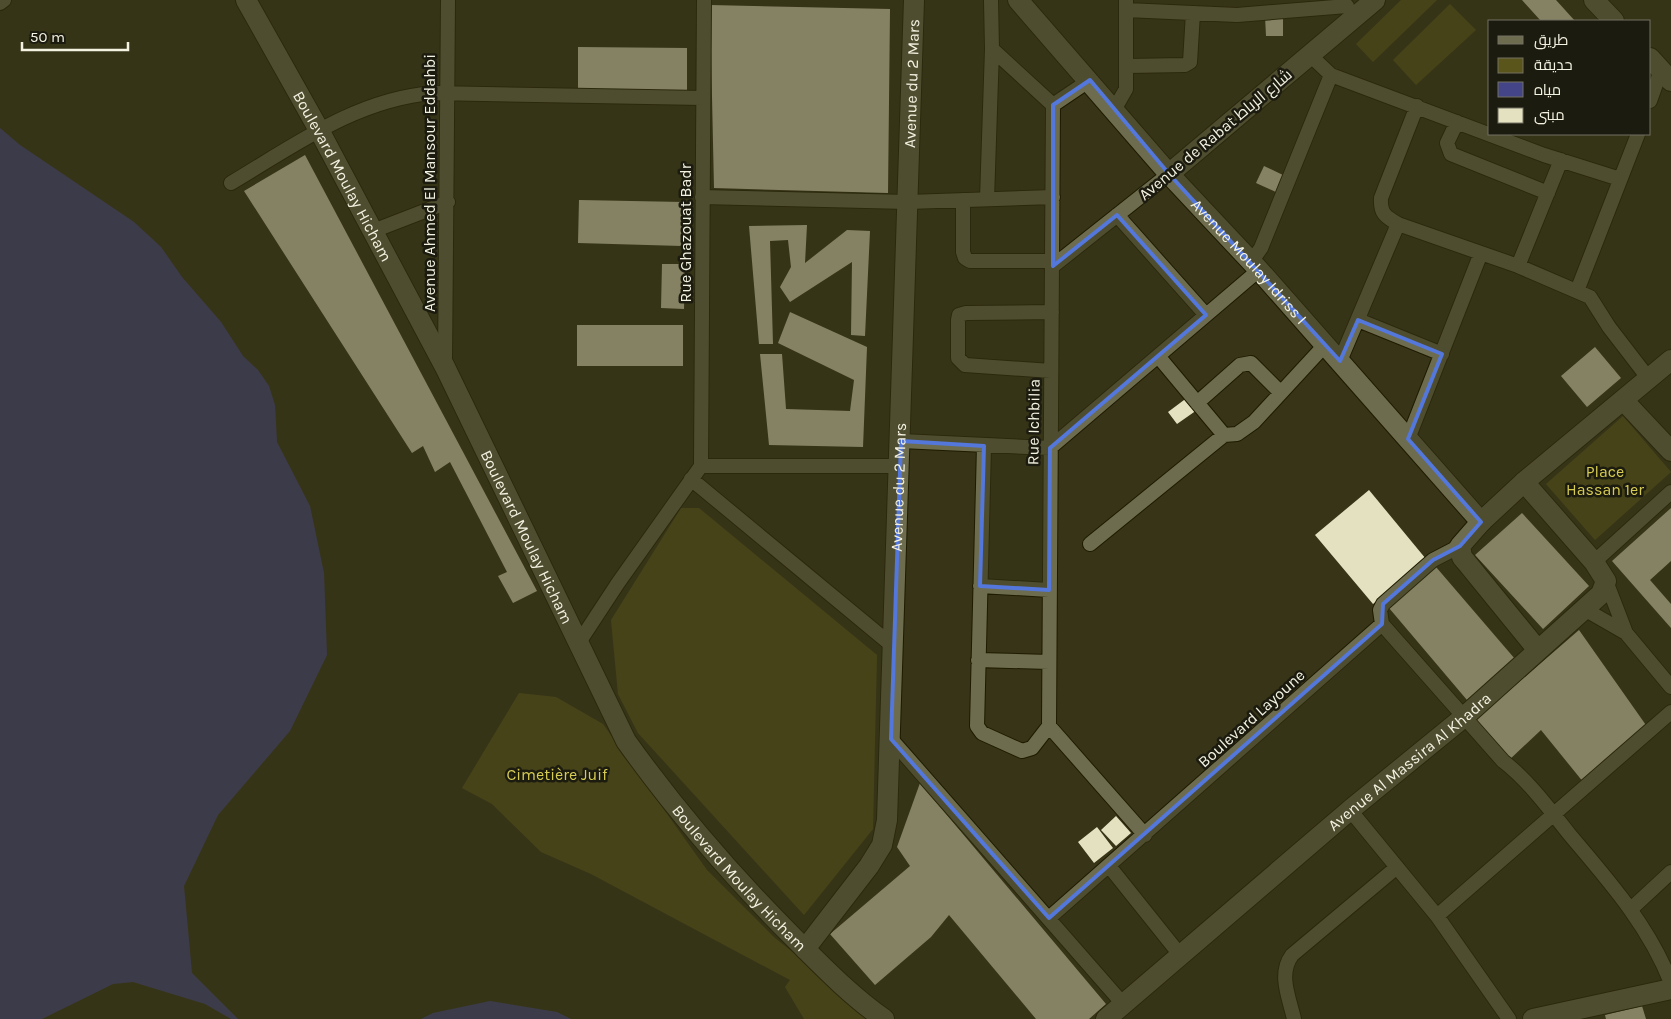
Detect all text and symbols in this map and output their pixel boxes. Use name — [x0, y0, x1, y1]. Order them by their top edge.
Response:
street label: Avenue du 2 Mars — [900, 19, 923, 148]
scale bar — [22, 20, 129, 52]
legend — [1488, 20, 1651, 135]
text: 50 m — [30, 28, 65, 46]
text: طريق — [1534, 31, 1568, 50]
street label: Avenue Ahmed El Mansour Eddahbi — [420, 54, 439, 312]
text: حديقة — [1534, 56, 1573, 74]
street label: Avenue de Rabat شارع الرباط — [1135, 65, 1297, 206]
text: مياه — [1534, 81, 1561, 99]
street label: Boulevard Moulay Hicham — [289, 88, 396, 265]
text: مبنى — [1534, 106, 1565, 125]
street label: Rue Ghazouat Badr — [676, 163, 695, 302]
street label: Avenue Moulay Idriss I — [1187, 195, 1311, 328]
street label: Rue Ichbilia — [1023, 379, 1044, 465]
street label: Avenue du 2 Mars — [887, 422, 910, 552]
street label: Boulevard Moulay Hicham — [477, 447, 577, 627]
park label: Place Hassan 1er — [1566, 462, 1644, 499]
street label: Boulevard Layoune — [1194, 665, 1309, 771]
street label: Avenue Al Massira Al Khadra — [1324, 688, 1495, 835]
park label: Cimetière Juif — [507, 765, 608, 784]
street label: Boulevard Moulay Hicham — [668, 801, 810, 955]

